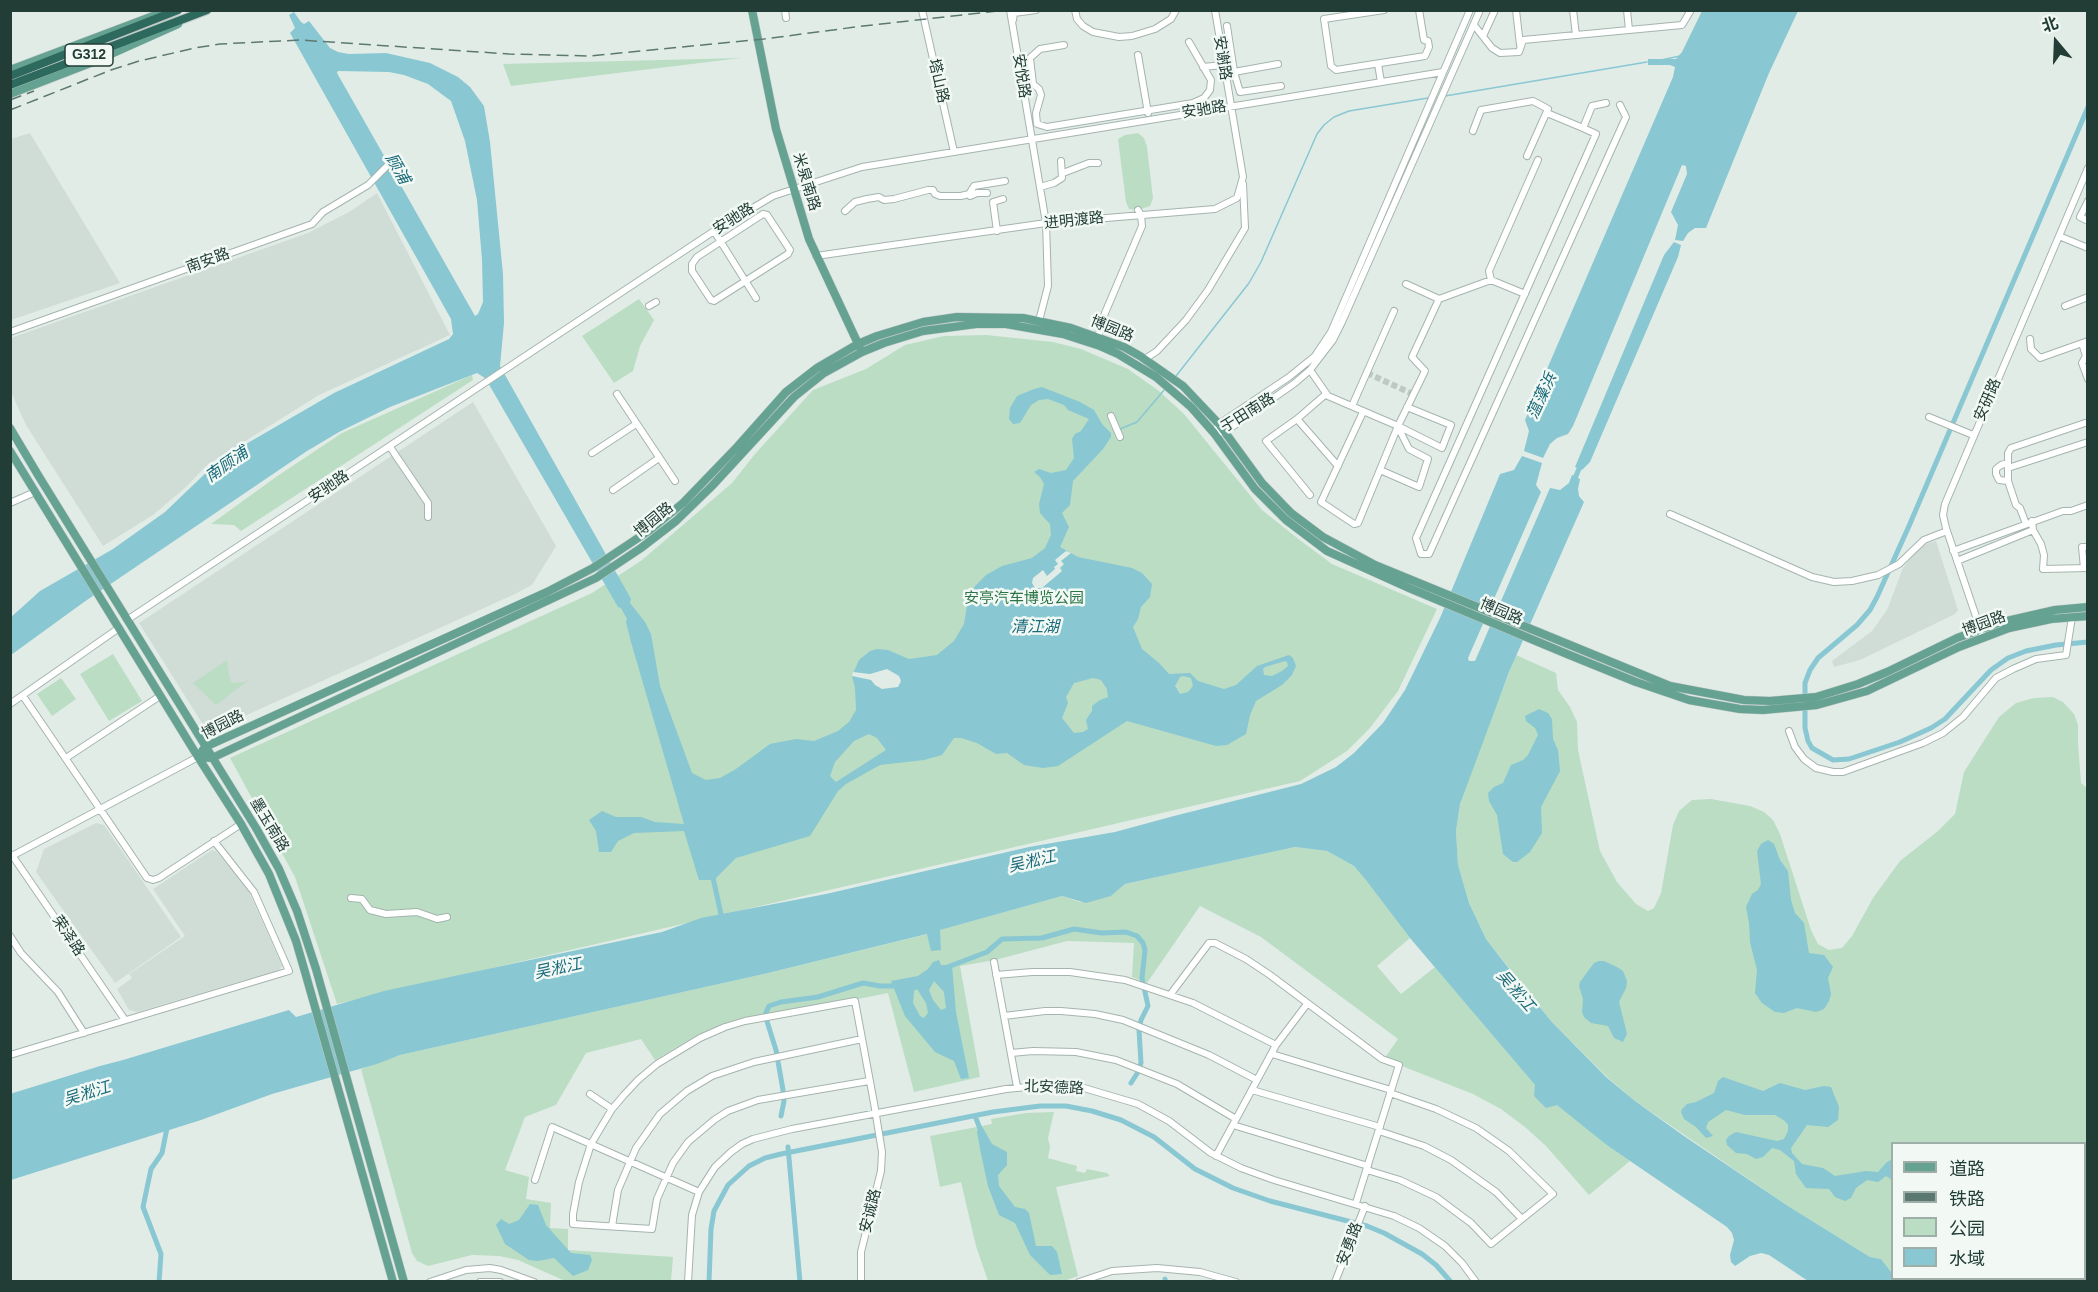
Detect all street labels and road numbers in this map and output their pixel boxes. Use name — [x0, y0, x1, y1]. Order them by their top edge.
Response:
street label: 安谢路 — [1210, 34, 1234, 82]
road number: G312 — [65, 44, 113, 66]
street label: 安悦路 — [1009, 52, 1033, 100]
street label: 塔山路 — [924, 57, 952, 105]
street label: 安驰路 — [1180, 98, 1228, 122]
street label: 米泉南路 — [789, 151, 823, 213]
street label: 安驰路 — [710, 199, 758, 239]
street label: 进明渡路 — [1043, 209, 1105, 233]
street label: 南安路 — [184, 245, 232, 277]
street label: 博园路 — [1088, 312, 1136, 346]
street label: 安研路 — [1971, 376, 2005, 424]
street label: 于田南路 — [1218, 389, 1278, 437]
street label: 安驰路 — [305, 467, 353, 507]
street label: 博园路 — [631, 499, 677, 541]
street label: 博园路 — [1477, 595, 1525, 629]
street label: 博园路 — [1960, 608, 2008, 640]
street label: 博园路 — [199, 707, 247, 743]
street label: 墨玉南路 — [246, 795, 292, 855]
street label: 荣泽路 — [48, 912, 88, 960]
street label: 北安德路 — [1024, 1078, 1084, 1098]
street label: 安诚路 — [857, 1187, 885, 1235]
street label: 安勇路 — [1334, 1220, 1366, 1268]

